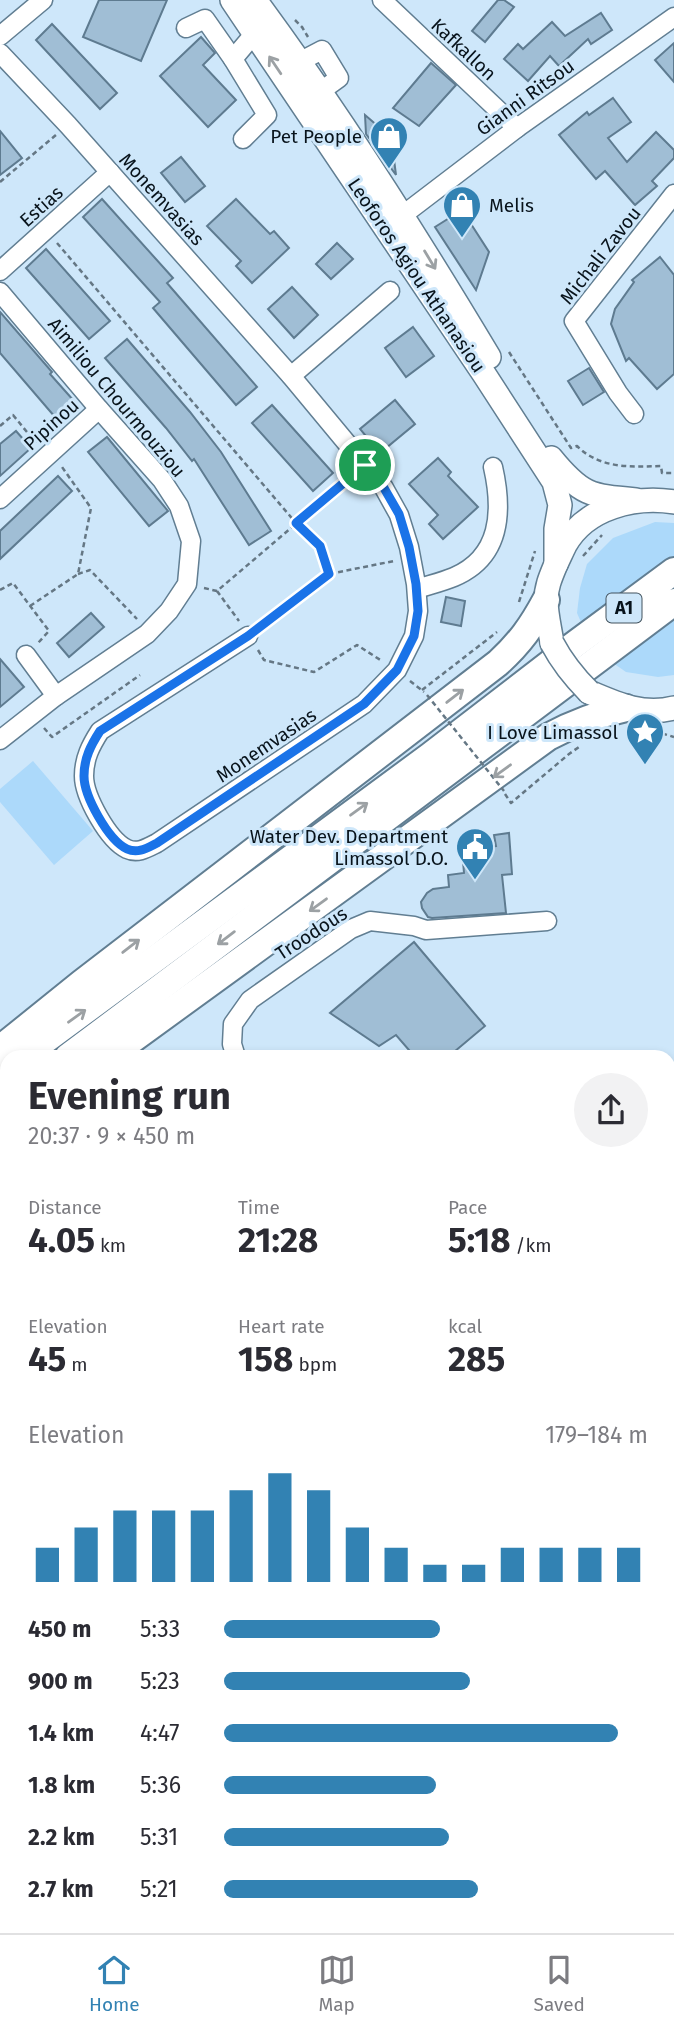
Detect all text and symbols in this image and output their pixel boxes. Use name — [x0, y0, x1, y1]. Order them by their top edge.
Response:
street label: Kafkallon — [426, 13, 501, 85]
street label: Gianni Ritsou — [472, 54, 579, 141]
one-way arrow — [268, 56, 282, 75]
shop icon: Pet People — [368, 115, 410, 170]
place label: Pet People — [270, 125, 362, 148]
street label: Monemvasias — [114, 149, 209, 250]
street label: Leoforos Agiou Athanasiou — [343, 174, 490, 377]
street label: Estias — [15, 181, 68, 232]
shop icon: Melis — [441, 184, 483, 239]
place label: Melis — [489, 194, 534, 217]
street label: Michali Zavou — [555, 202, 646, 309]
one-way arrow — [424, 249, 438, 269]
street label: Aimiliou Chourmouziou — [43, 313, 190, 482]
street label: Pipinou — [19, 394, 84, 455]
pin — [335, 435, 395, 495]
icon: arrive — [346, 446, 384, 484]
road number: A1 — [606, 594, 642, 622]
one-way arrow — [446, 689, 464, 704]
street label: Monemvasias — [212, 703, 321, 787]
place icon: I Love Limassol — [624, 711, 666, 766]
place label: I Love Limassol — [487, 721, 618, 744]
one-way arrow — [492, 763, 511, 778]
one-way arrow — [349, 802, 368, 817]
place label: Water Dev. Department Limassol D.O. — [250, 825, 448, 870]
public building icon: Water Dev. Department Limassol D.O. — [454, 826, 496, 881]
one-way arrow — [309, 898, 328, 912]
street label: Troodous — [271, 902, 351, 965]
one-way arrow — [217, 931, 236, 946]
one-way arrow — [121, 939, 139, 954]
one-way arrow — [67, 1009, 86, 1024]
text: Evening run — [28, 1073, 231, 1119]
button: share — [574, 1073, 648, 1147]
text: 20:37 · 9 × 450 m — [28, 1122, 195, 1150]
text: Distance — [28, 1196, 102, 1219]
text: Time — [238, 1196, 280, 1219]
text: Pace — [448, 1196, 487, 1219]
text: 4.05 — [28, 1219, 95, 1261]
text: 21:28 — [238, 1219, 318, 1261]
text: 5:18 — [448, 1219, 511, 1261]
text: km — [95, 1234, 126, 1257]
text: /km — [511, 1234, 551, 1257]
text: Elevation — [28, 1315, 108, 1338]
text: Heart rate — [238, 1315, 325, 1338]
text: kcal — [448, 1315, 482, 1338]
text: 45 — [28, 1338, 66, 1380]
text: 158 — [238, 1338, 293, 1380]
text: 285 — [448, 1338, 505, 1380]
text: m — [66, 1353, 88, 1376]
text: bpm — [293, 1353, 337, 1376]
text: Elevation — [28, 1421, 124, 1449]
text: 179–184 m — [545, 1421, 648, 1449]
text: 450 m — [28, 1615, 91, 1643]
text: 5:33 — [140, 1615, 180, 1643]
text: 900 m — [28, 1667, 93, 1695]
text: 5:23 — [140, 1667, 180, 1695]
text: 1.4 km — [28, 1719, 94, 1747]
text: 4:47 — [140, 1719, 180, 1747]
text: 1.8 km — [28, 1771, 95, 1799]
text: 5:36 — [140, 1771, 181, 1799]
text: 2.2 km — [28, 1823, 95, 1851]
text: 5:31 — [140, 1823, 178, 1851]
text: 2.7 km — [28, 1875, 94, 1903]
text: 5:21 — [140, 1875, 178, 1903]
tab: Home — [89, 1951, 140, 2016]
tab: Map — [318, 1951, 356, 2016]
tab: Saved — [534, 1951, 585, 2016]

